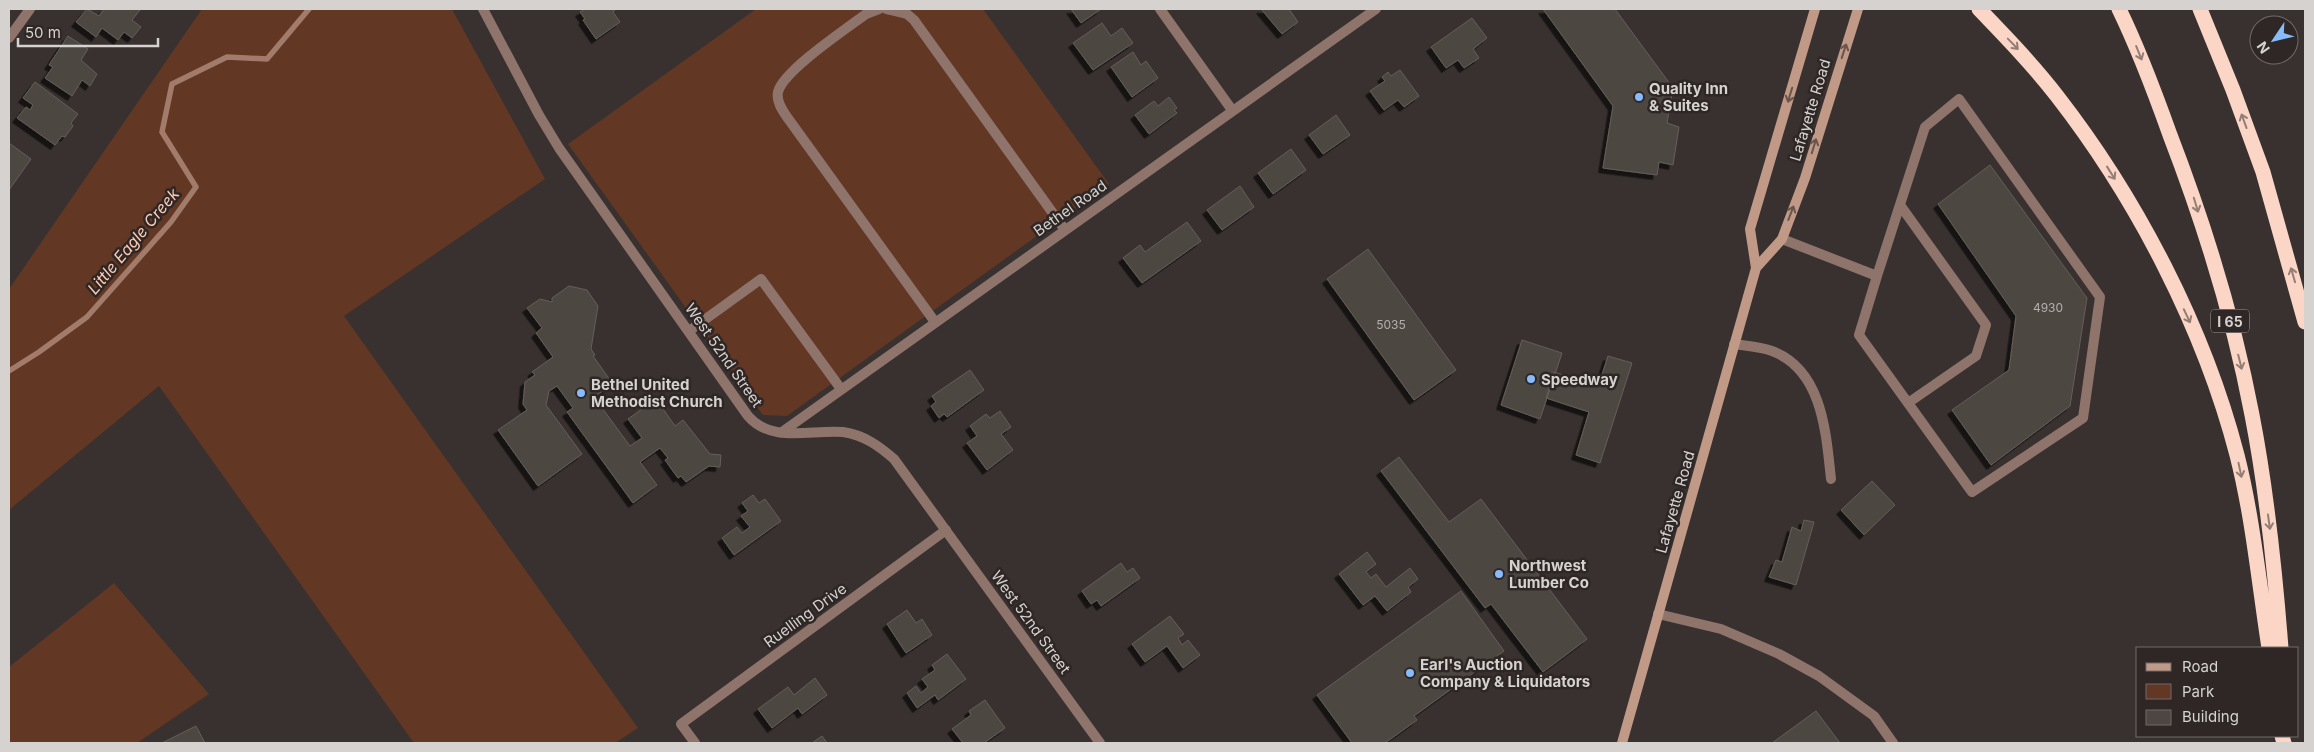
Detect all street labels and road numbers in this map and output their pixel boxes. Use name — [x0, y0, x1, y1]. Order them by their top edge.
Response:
street label: Lafayette Road — [1785, 57, 1835, 163]
street label: Bethel Road — [1030, 176, 1110, 240]
street label: West 52nd Street — [681, 299, 767, 411]
road number: I 65 — [2211, 310, 2249, 332]
street label: Lafayette Road — [1651, 449, 1699, 555]
street label: West 52nd Street — [987, 567, 1075, 677]
street label: Ruelling Drive — [760, 579, 850, 651]

